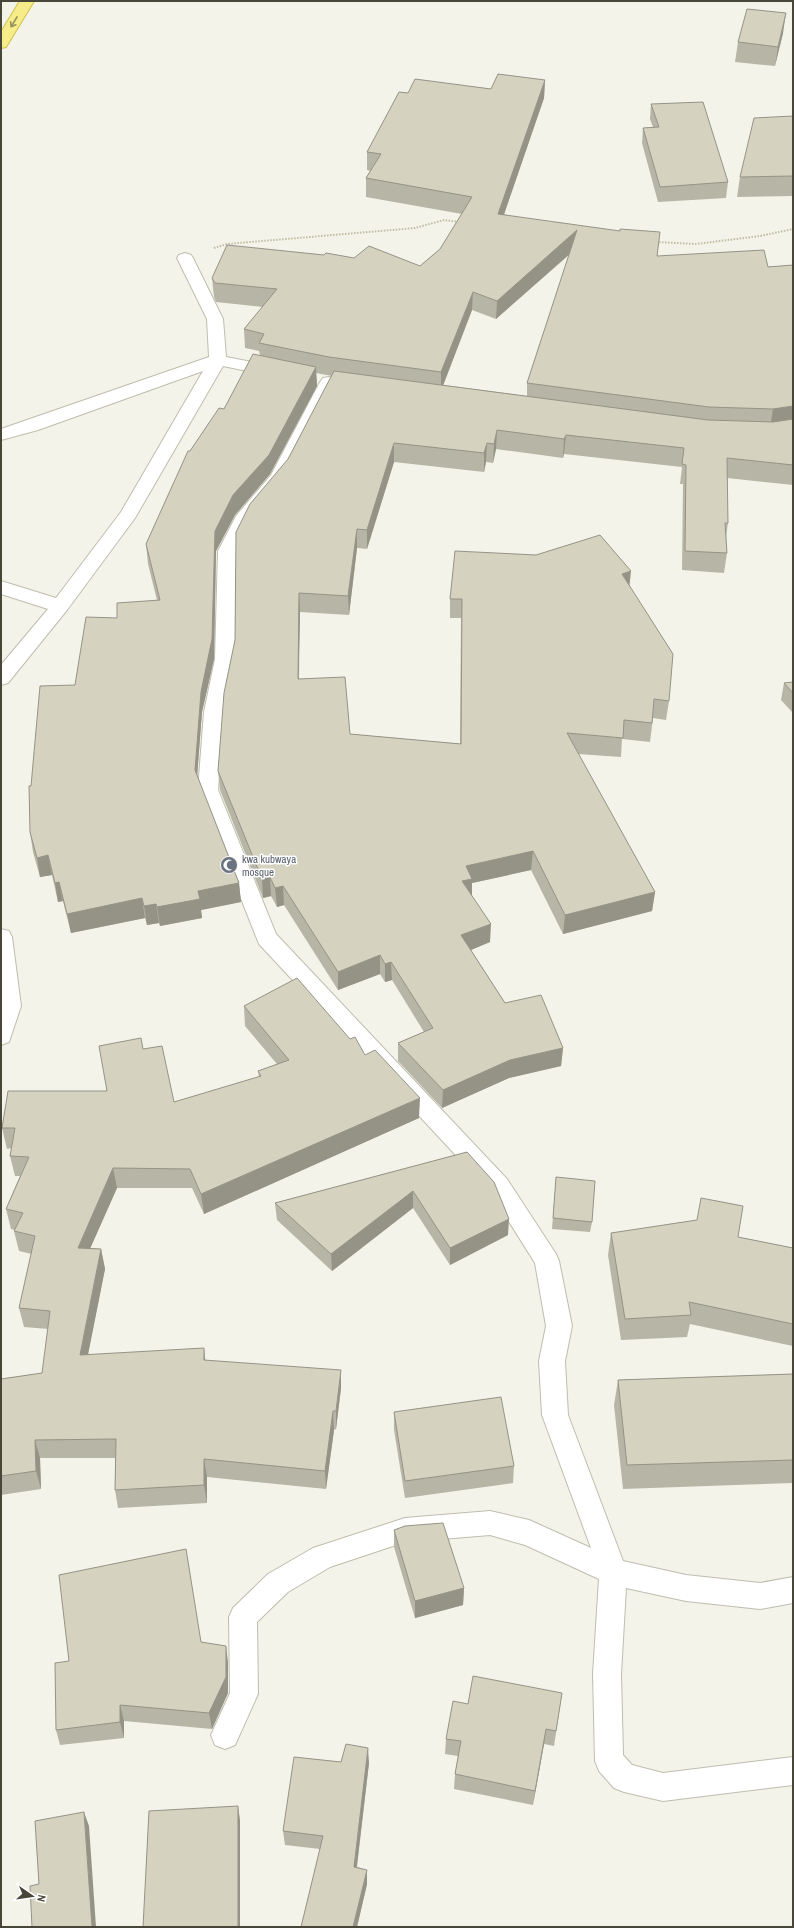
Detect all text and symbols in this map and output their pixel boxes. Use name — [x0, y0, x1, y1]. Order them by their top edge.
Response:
one-way arrow — [10, 16, 18, 27]
place label: kwa kubwaya mosque — [242, 852, 296, 879]
mosque icon: kwa kubwaya mosque — [219, 855, 239, 875]
north arrow — [12, 1876, 52, 1916]
text: N — [34, 1894, 49, 1903]

